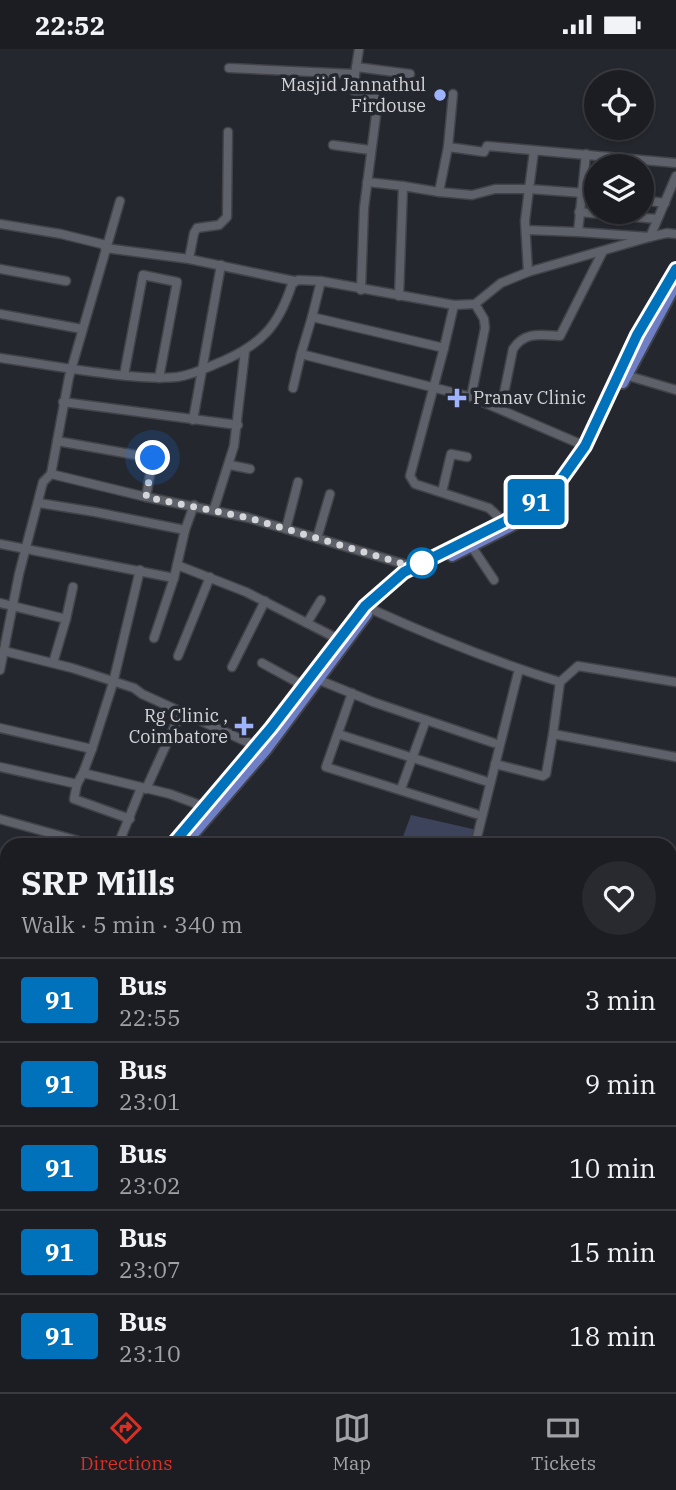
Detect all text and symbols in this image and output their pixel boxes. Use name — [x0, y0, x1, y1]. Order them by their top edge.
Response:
text: 22:52 — [35, 8, 105, 42]
map controls — [584, 70, 654, 224]
button: locate — [584, 70, 654, 140]
place label: Masjid Jannathul Firdouse — [281, 73, 426, 117]
marker: Masjid Jannathul Firdouse — [432, 87, 448, 103]
button: layers — [584, 154, 654, 224]
place label: Pranav Clinic — [473, 386, 586, 409]
marker: Pranav Clinic — [447, 388, 467, 408]
your location — [135, 440, 170, 475]
line badge: 91 — [504, 479, 568, 525]
text: 91 — [522, 486, 550, 518]
unlabelled marker — [407, 548, 437, 578]
place label: Rg Clinic , Coimbatore — [129, 704, 228, 748]
marker: Rg Clinic , Coimbatore — [234, 716, 254, 736]
text: SRP Mills — [21, 861, 175, 904]
button: heart — [582, 861, 656, 935]
text: Walk · 5 min · 340 m — [21, 909, 243, 939]
text: Bus — [119, 968, 167, 1002]
text: 3 min — [585, 983, 656, 1017]
text: 91 — [45, 984, 74, 1016]
text: 22:55 — [119, 1002, 181, 1032]
text: Bus — [119, 1052, 167, 1086]
text: 9 min — [585, 1067, 656, 1101]
text: 91 — [45, 1068, 74, 1100]
text: 23:01 — [119, 1086, 181, 1116]
text: Bus — [119, 1136, 167, 1170]
text: 10 min — [569, 1151, 656, 1185]
text: 91 — [45, 1152, 74, 1184]
text: 23:02 — [119, 1170, 181, 1200]
text: Bus — [119, 1220, 167, 1254]
text: 15 min — [569, 1235, 656, 1269]
text: 91 — [45, 1236, 74, 1268]
text: 23:07 — [119, 1254, 181, 1284]
text: Bus — [119, 1304, 167, 1338]
text: 18 min — [569, 1319, 656, 1353]
text: 91 — [45, 1320, 74, 1352]
text: 23:10 — [119, 1338, 181, 1368]
tab: Directions — [80, 1409, 173, 1475]
tab: Map — [332, 1409, 371, 1475]
tab: Tickets — [531, 1409, 596, 1475]

